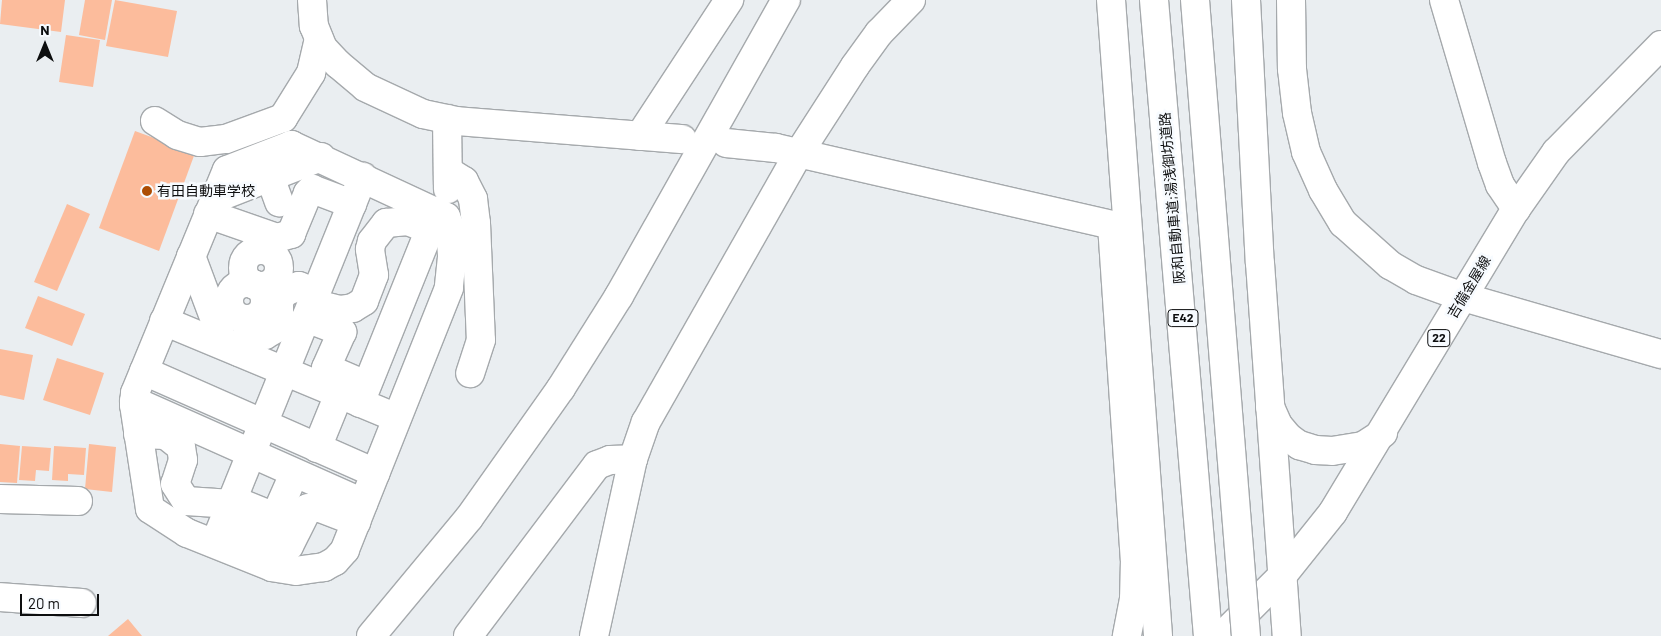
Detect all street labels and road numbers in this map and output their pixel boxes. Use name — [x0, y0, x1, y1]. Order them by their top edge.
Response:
street label: 阪和自動車道;湯浅御坊道路 — [1156, 111, 1188, 285]
street label: 吉備金屋線 — [1444, 253, 1494, 321]
road number: E42 — [1167, 308, 1199, 328]
road number: 22 — [1426, 328, 1452, 348]

